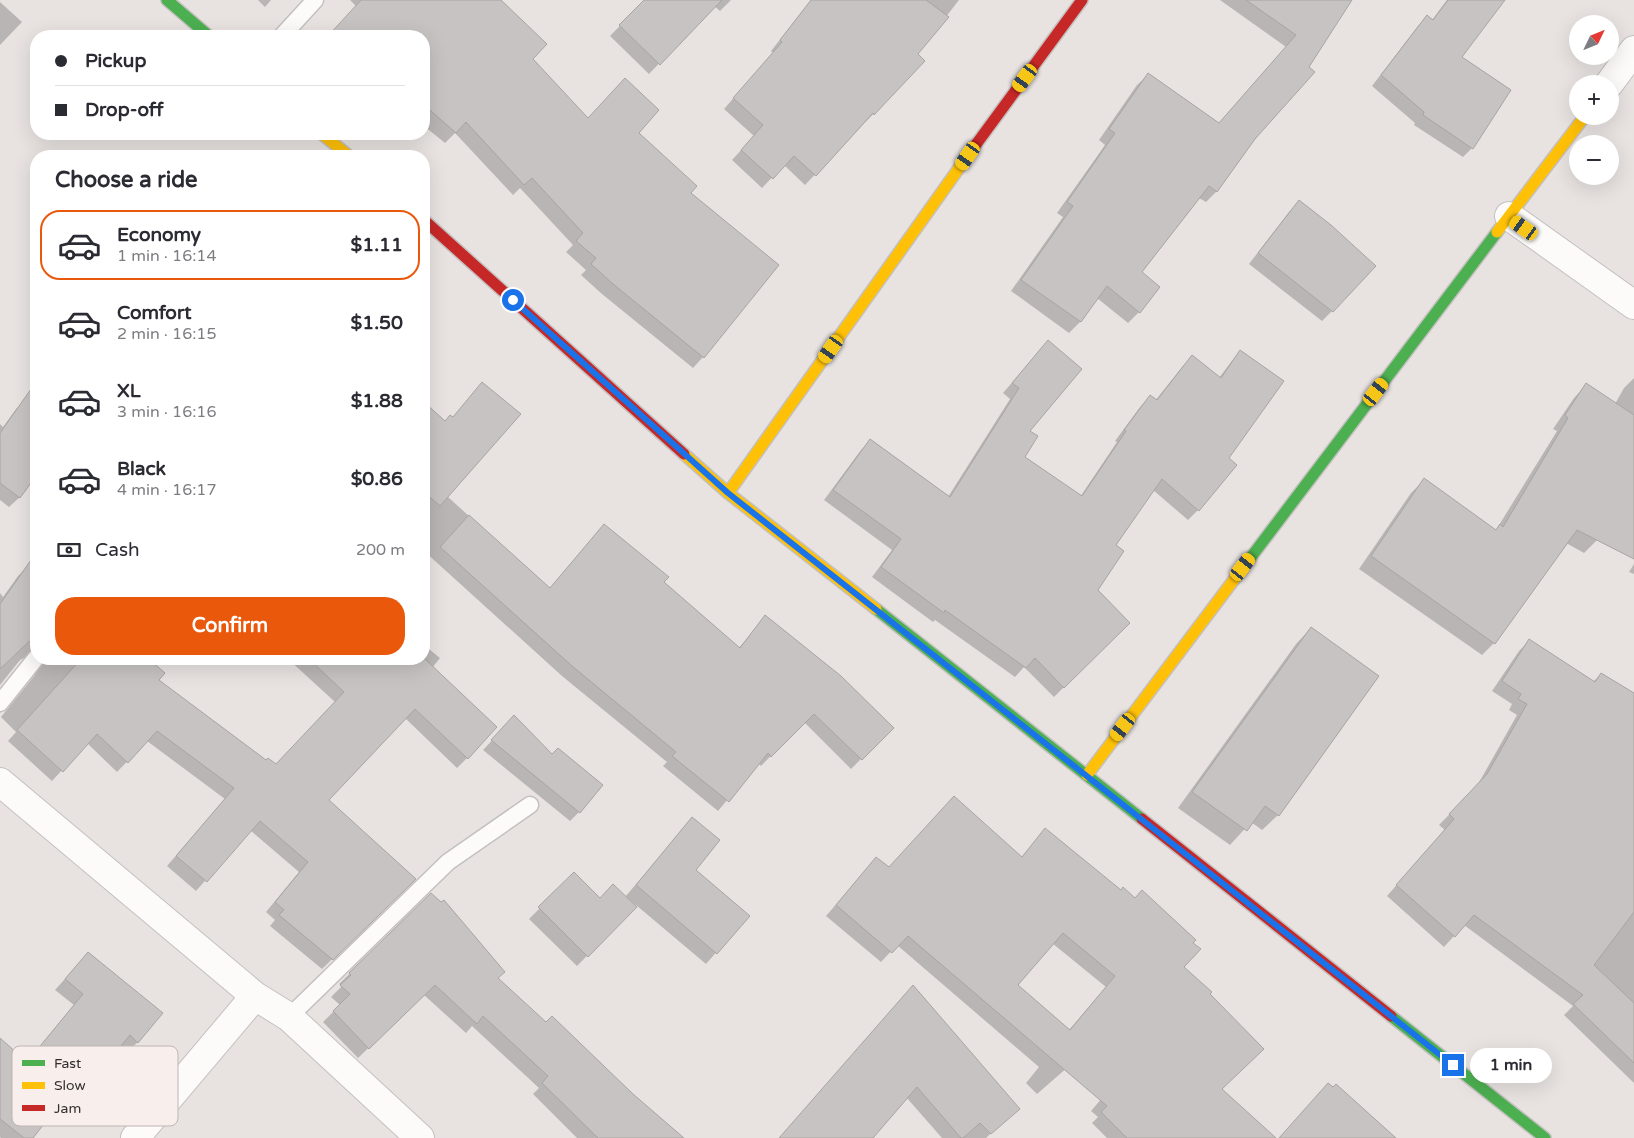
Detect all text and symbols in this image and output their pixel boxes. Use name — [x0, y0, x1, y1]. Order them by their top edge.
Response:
north arrow — [1569, 15, 1619, 65]
map controls — [1569, 15, 1619, 185]
text: Pickup — [85, 50, 146, 72]
car — [1010, 61, 1039, 95]
button: + — [1569, 75, 1619, 125]
text: Drop-off — [85, 99, 164, 121]
button: − — [1569, 135, 1619, 185]
car — [953, 139, 982, 173]
text: Choose a ride — [55, 167, 198, 193]
car — [1507, 213, 1540, 243]
icon: car — [57, 223, 102, 268]
text: Economy — [117, 224, 201, 246]
text: $1.11 — [351, 234, 403, 256]
text: 1 min · 16:14 — [117, 246, 216, 266]
route start — [502, 289, 524, 311]
icon: car — [57, 301, 102, 346]
text: Comfort — [117, 302, 191, 324]
text: $1.50 — [351, 312, 403, 334]
text: 2 min · 16:15 — [117, 324, 216, 344]
car — [816, 332, 845, 366]
car — [1360, 376, 1391, 408]
icon: car — [57, 379, 102, 424]
text: XL — [117, 380, 141, 402]
text: $1.88 — [351, 390, 403, 412]
text: 3 min · 16:16 — [117, 402, 216, 422]
icon: car — [57, 457, 102, 502]
text: Black — [117, 458, 166, 480]
text: $0.86 — [351, 468, 403, 490]
text: 4 min · 16:17 — [117, 480, 216, 500]
icon: cash — [55, 536, 83, 564]
text: Cash — [95, 539, 140, 561]
text: 200 m — [356, 540, 405, 560]
car — [1227, 551, 1258, 583]
button: Confirm — [55, 597, 405, 655]
car — [1107, 711, 1138, 743]
legend — [12, 1046, 178, 1126]
callout: 1 min — [1470, 1048, 1553, 1082]
route end — [1442, 1054, 1464, 1076]
text: Fast — [54, 1055, 82, 1072]
text: 1 min — [1490, 1055, 1532, 1075]
text: Slow — [54, 1077, 86, 1094]
text: Jam — [54, 1100, 81, 1117]

